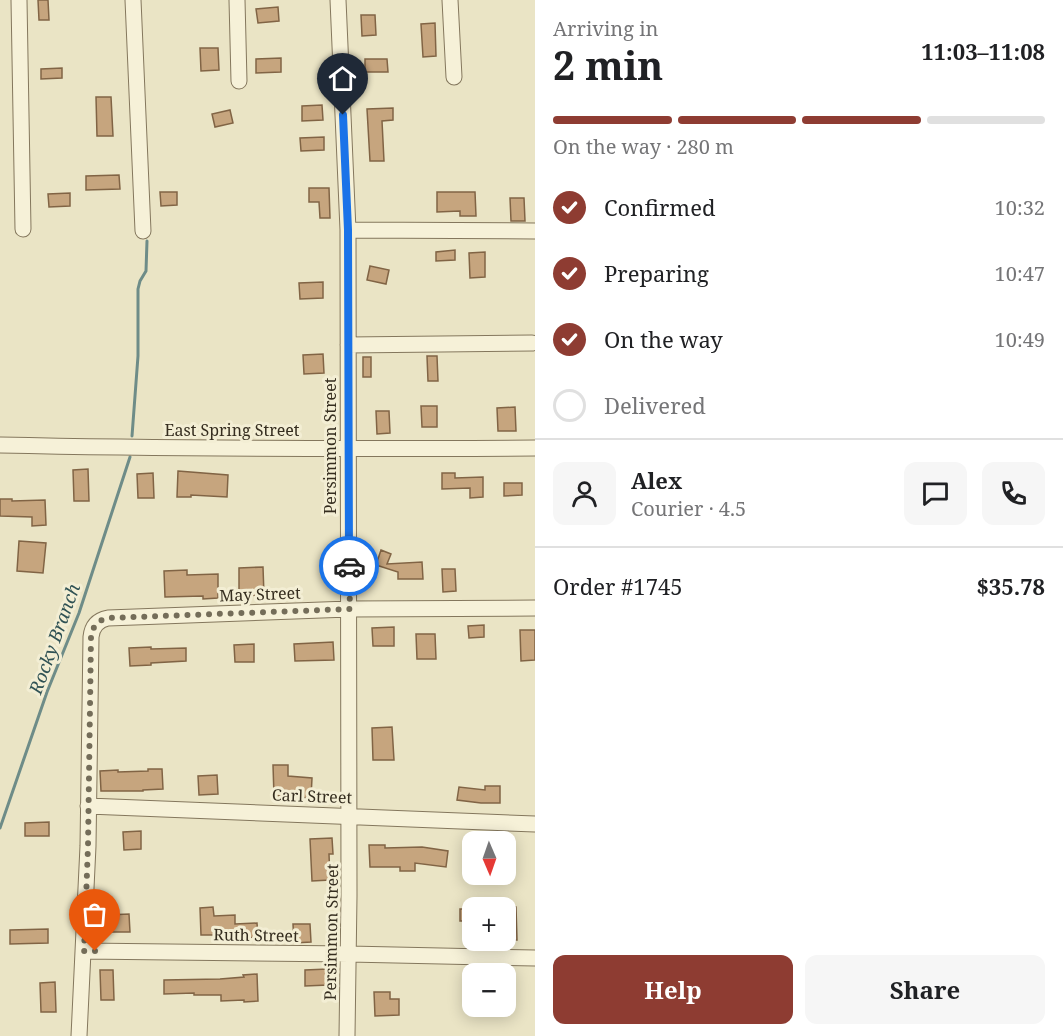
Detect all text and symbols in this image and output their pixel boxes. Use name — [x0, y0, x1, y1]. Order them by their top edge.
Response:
text: Arriving in — [553, 15, 658, 42]
text: 11:03–11:08 — [921, 36, 1045, 66]
text: 2 min — [553, 38, 663, 91]
pin — [317, 53, 368, 115]
icon: home — [326, 62, 359, 95]
text: On the way · 280 m — [553, 133, 734, 160]
icon: check — [553, 191, 586, 224]
text: Confirmed — [604, 192, 715, 222]
text: 10:32 — [995, 194, 1045, 221]
icon: check — [553, 257, 586, 290]
text: Preparing — [604, 258, 709, 288]
text: 10:47 — [995, 260, 1045, 287]
icon: check — [553, 323, 586, 356]
text: On the way — [604, 324, 723, 354]
text: 10:49 — [995, 326, 1045, 353]
street label: Persimmon Street — [319, 377, 341, 514]
text: Delivered — [604, 390, 706, 420]
street label: East Spring Street — [165, 419, 300, 441]
button: person — [553, 462, 616, 525]
button: chat — [904, 462, 967, 525]
button: phone — [982, 462, 1045, 525]
text: Alex — [631, 465, 682, 495]
text: Courier · 4.5 — [631, 495, 746, 522]
courier — [319, 536, 379, 596]
icon: car — [333, 550, 366, 583]
text: Order #1745 — [553, 571, 683, 601]
text: $35.78 — [976, 571, 1045, 601]
water label: Rocky Branch — [23, 580, 85, 698]
street label: May Street — [219, 582, 301, 606]
street label: Carl Street — [272, 784, 353, 808]
north arrow — [462, 831, 516, 885]
map controls — [462, 831, 516, 1017]
street label: Persimmon Street — [319, 863, 343, 1001]
pin — [69, 889, 120, 951]
button: + — [462, 897, 516, 951]
icon: bag — [78, 898, 111, 931]
street label: Ruth Street — [213, 923, 299, 947]
button: Help — [553, 955, 793, 1024]
button: Share — [805, 955, 1045, 1024]
button: − — [462, 963, 516, 1017]

